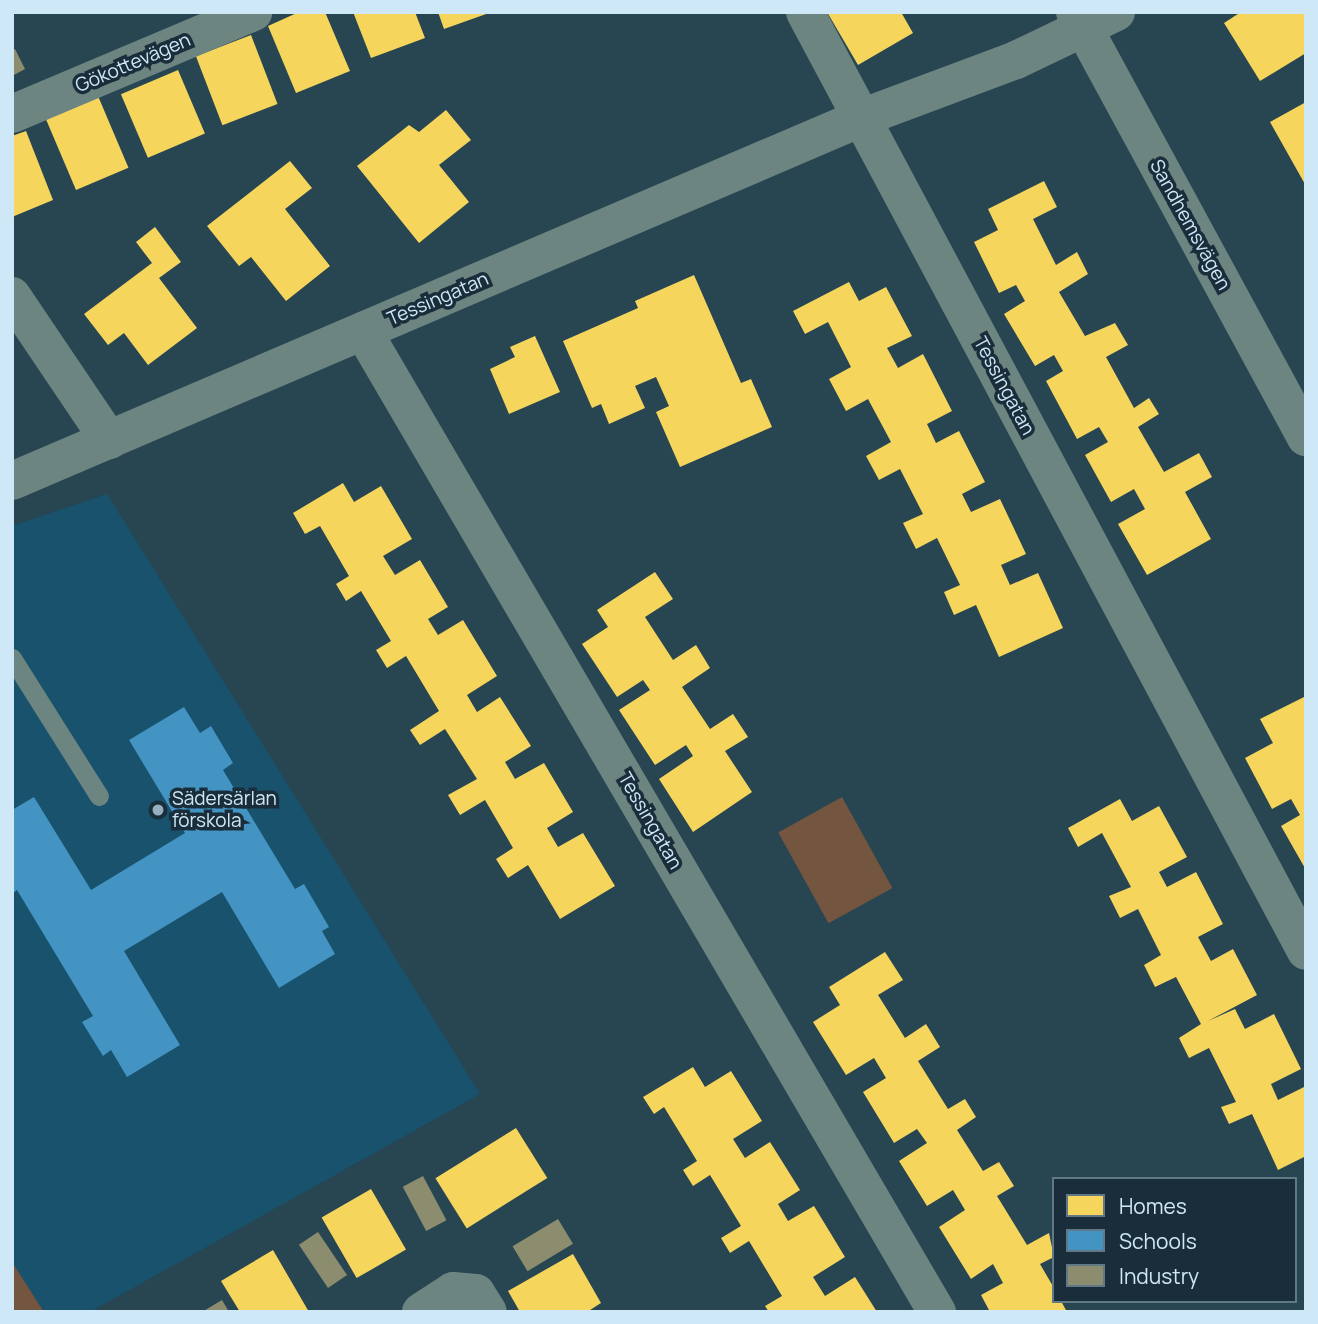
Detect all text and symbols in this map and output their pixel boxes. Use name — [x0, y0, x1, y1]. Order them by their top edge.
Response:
street label: Gökottevägen — [72, 28, 194, 98]
street label: Sandhemsvägen — [1145, 156, 1235, 294]
street label: Tessingatan — [384, 267, 492, 331]
street label: Tessingatan — [969, 333, 1039, 439]
street label: Tessingatan — [613, 769, 687, 873]
place label: Sädersärlan förskola — [172, 788, 277, 832]
marker: Sädersärlan förskola — [150, 802, 166, 818]
legend — [1052, 1177, 1297, 1303]
text: Homes — [1119, 1192, 1187, 1220]
text: Schools — [1119, 1227, 1197, 1255]
text: Industry — [1119, 1262, 1199, 1290]

